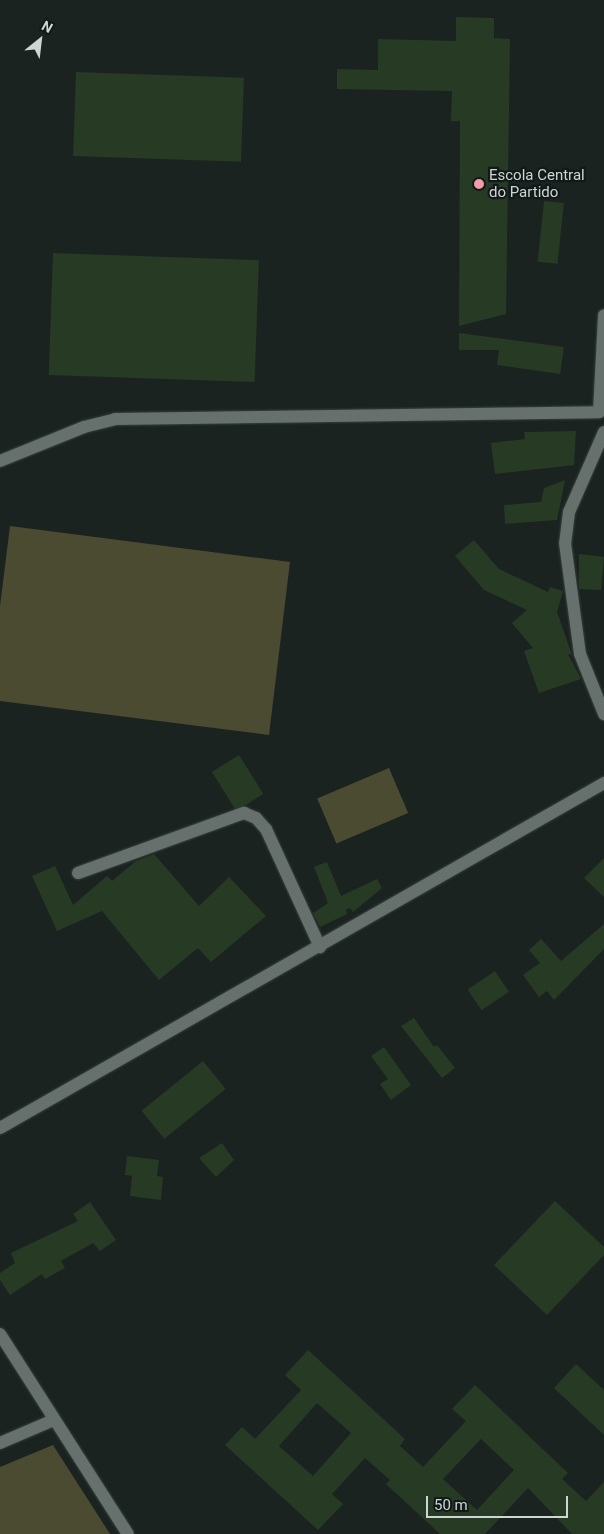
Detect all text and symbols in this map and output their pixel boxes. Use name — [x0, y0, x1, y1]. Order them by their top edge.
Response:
north arrow — [15, 15, 65, 65]
text: N — [39, 17, 55, 36]
place label: Escola Central do Partido — [489, 166, 585, 201]
marker: Escola Central do Partido — [473, 178, 485, 190]
scale bar — [429, 1486, 572, 1518]
text: 50 m — [434, 1496, 468, 1514]

